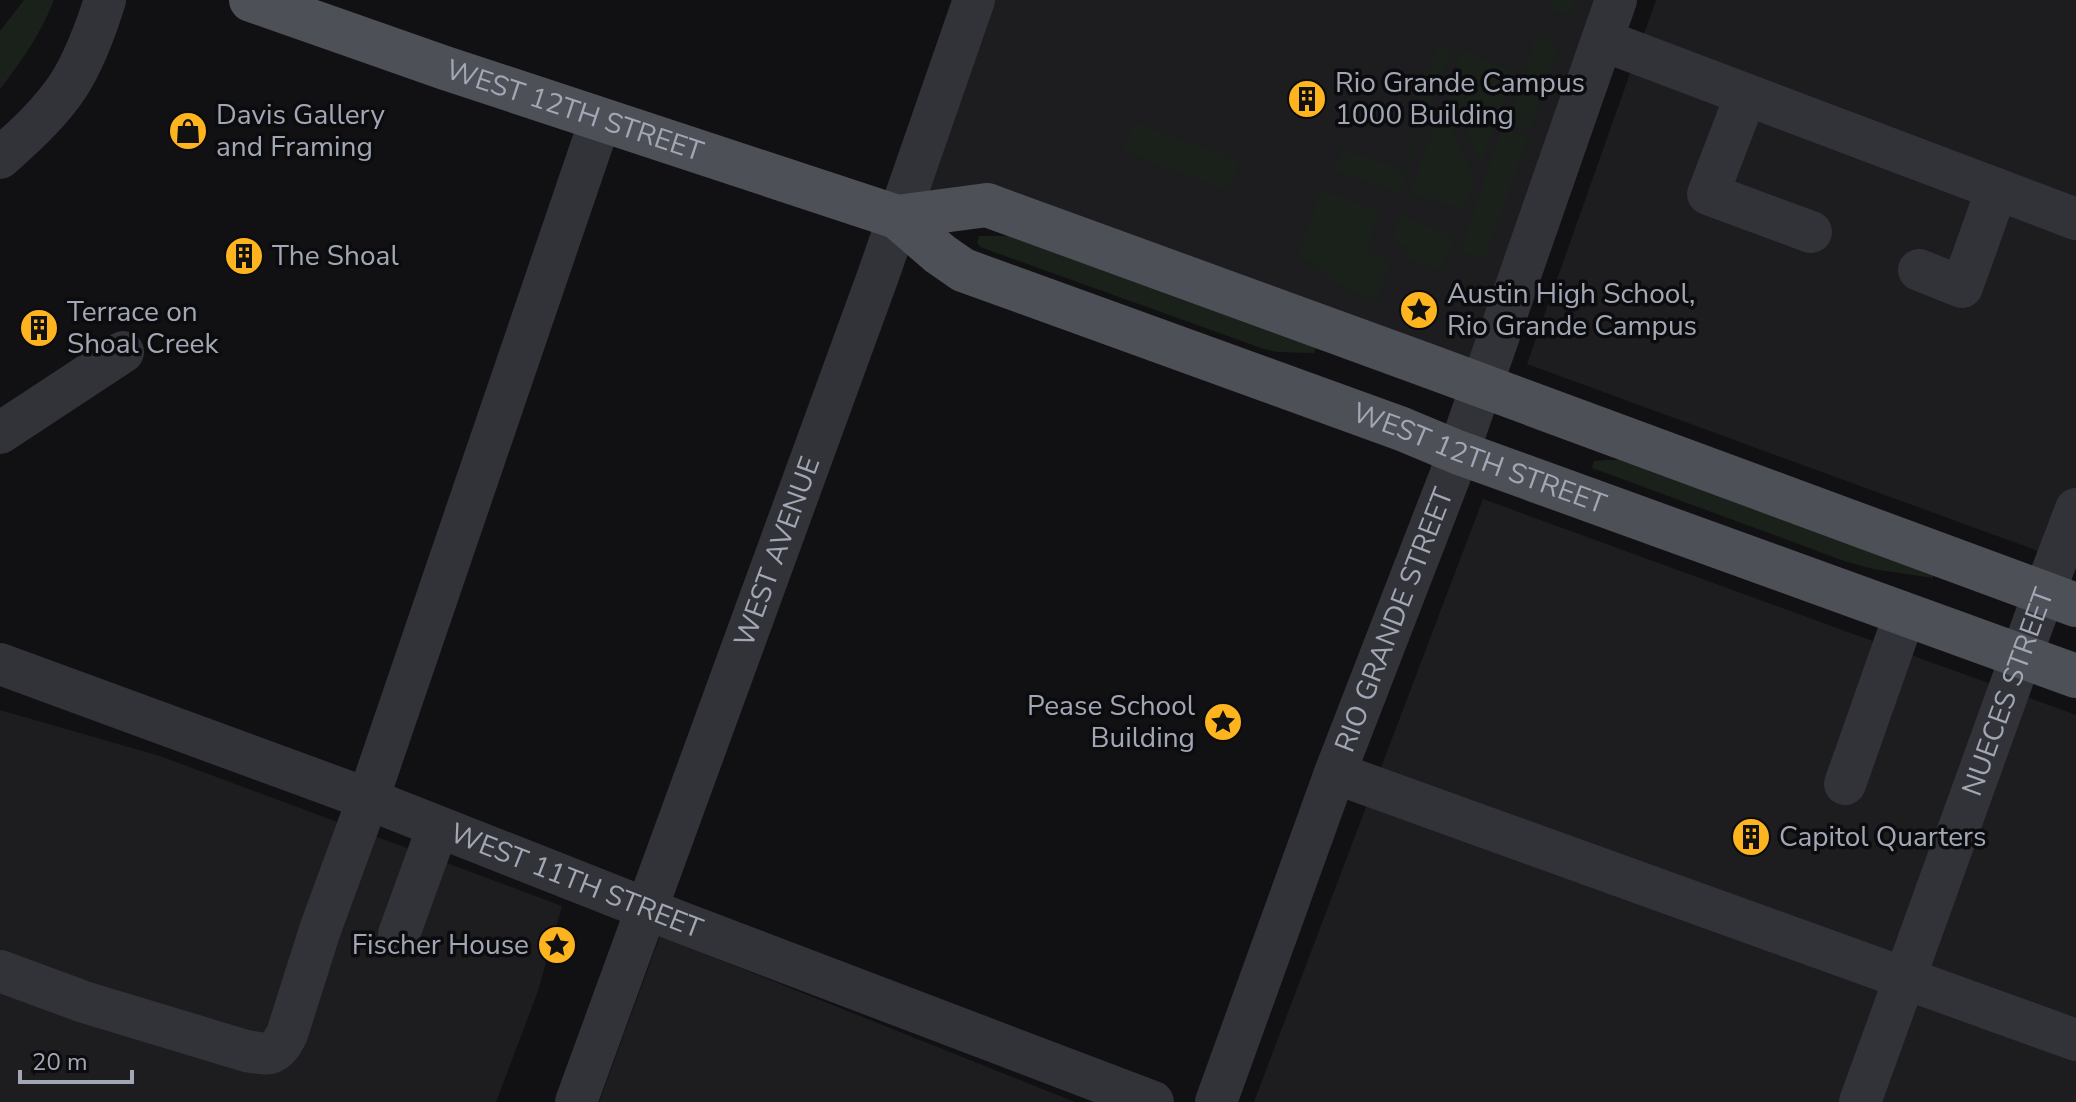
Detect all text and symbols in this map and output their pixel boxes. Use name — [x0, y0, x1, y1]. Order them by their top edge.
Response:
street label: WEST 12TH STREET — [441, 51, 708, 171]
place label: Rio Grande Campus 1000 Building — [1335, 64, 1585, 134]
building icon: Rio Grande Campus 1000 Building — [1286, 78, 1328, 120]
place label: Davis Gallery and Framing — [216, 96, 385, 166]
shop icon: Davis Gallery and Framing — [167, 110, 209, 152]
building icon: The Shoal — [223, 235, 265, 277]
place label: The Shoal — [272, 237, 399, 275]
place label: Austin High School, Rio Grande Campus — [1447, 275, 1697, 345]
place icon: Austin High School, Rio Grande Campus — [1398, 289, 1440, 331]
place label: Terrace on Shoal Creek — [67, 293, 219, 363]
building icon: Terrace on Shoal Creek — [18, 307, 60, 349]
street label: WEST 12TH STREET — [1347, 394, 1612, 523]
street label: WEST AVENUE — [725, 451, 829, 652]
street label: RIO GRANDE STREET — [1326, 482, 1463, 758]
street label: NUECES STREET — [1953, 583, 2063, 801]
place label: Pease School Building — [1027, 687, 1196, 757]
place icon: Pease School Building — [1202, 701, 1244, 743]
street label: WEST 11TH STREET — [445, 814, 708, 948]
building icon: Capitol Quarters — [1730, 816, 1772, 858]
place label: Capitol Quarters — [1779, 818, 1986, 856]
place icon: Fischer House — [536, 924, 578, 966]
place label: Fischer House — [352, 926, 529, 964]
scale bar — [20, 1034, 132, 1084]
text: 20 m — [32, 1046, 88, 1078]

